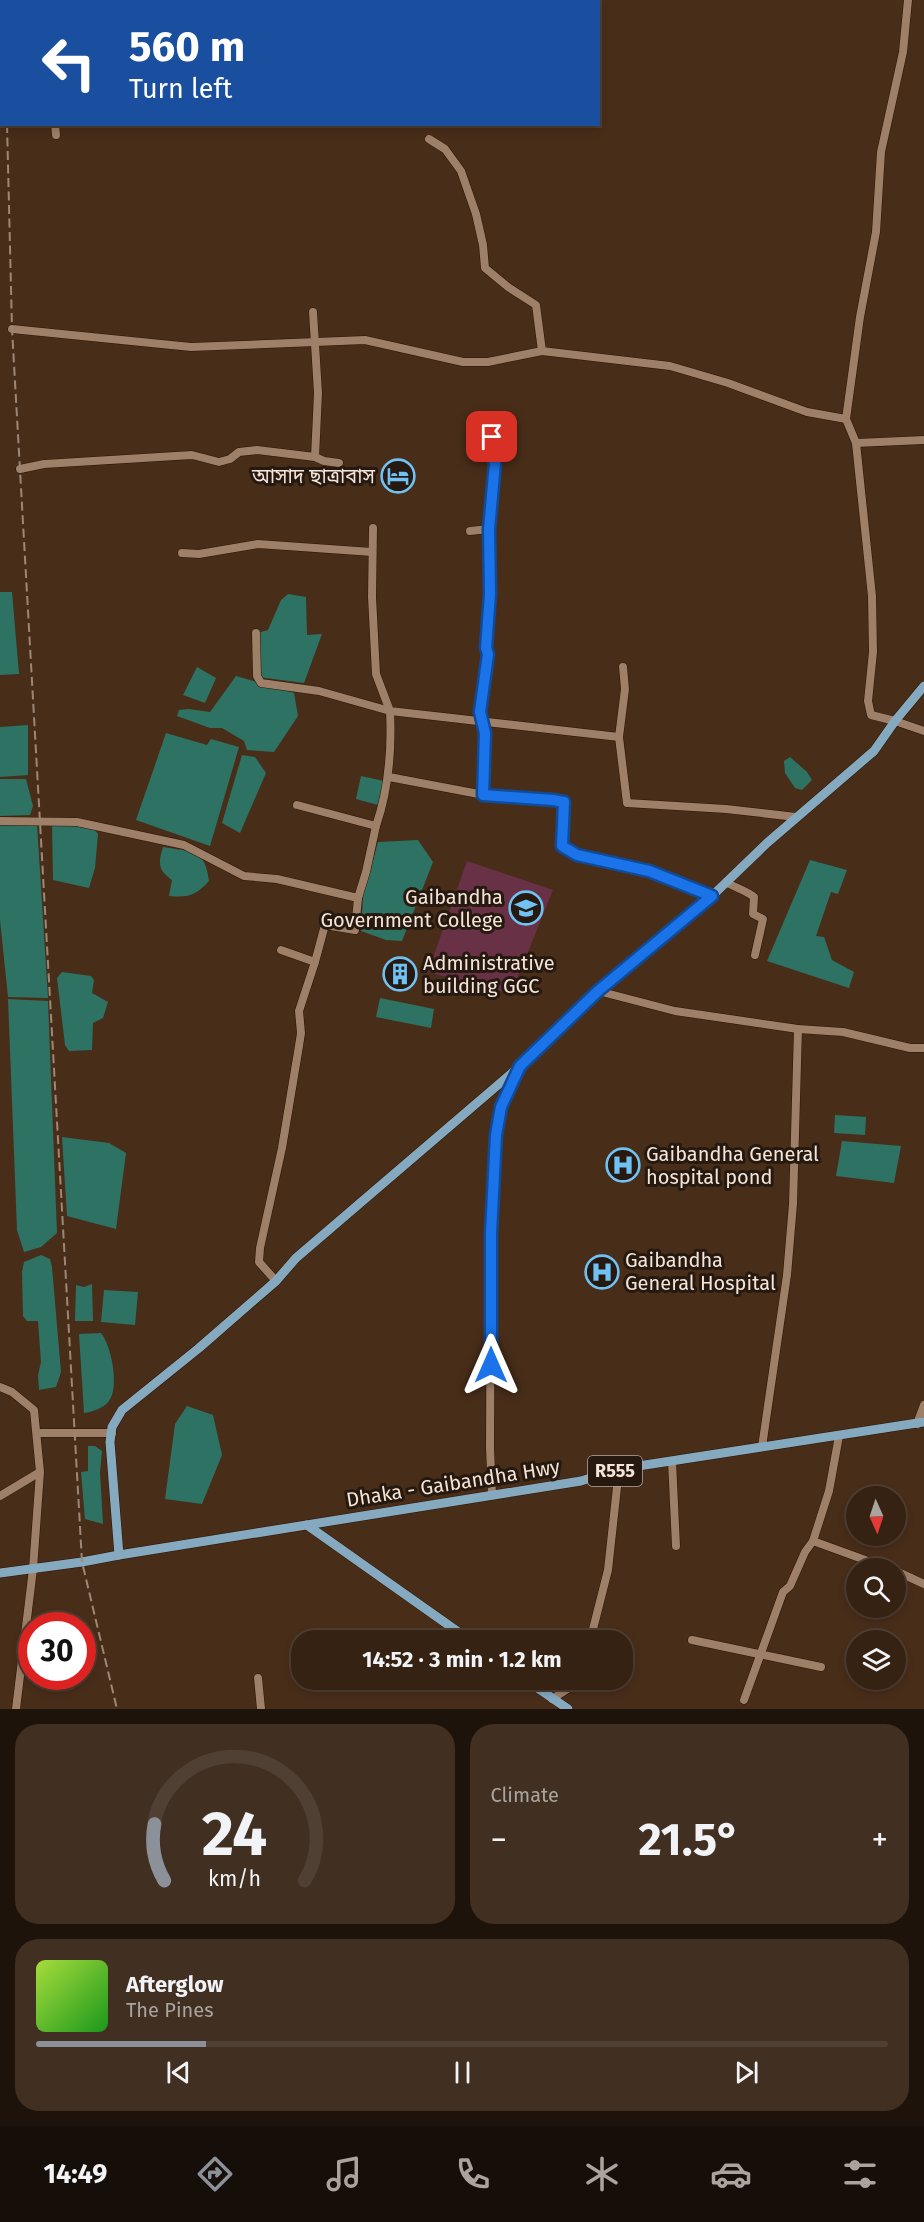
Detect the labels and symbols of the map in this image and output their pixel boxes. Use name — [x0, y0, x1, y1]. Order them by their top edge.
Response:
pin — [466, 411, 517, 462]
hotel icon: আসাদ ছাত্রাবাস — [380, 458, 416, 494]
place label: আসাদ ছাত্রাবাস — [251, 464, 376, 488]
place label: Gaibandha Government College — [320, 885, 503, 932]
school or university icon: Gaibandha Government College — [508, 890, 544, 926]
place label: Administrative building GGC — [423, 951, 555, 998]
building icon: Administrative building GGC — [382, 956, 418, 992]
place label: Gaibandha General hospital pond — [646, 1142, 819, 1189]
hospital icon: Gaibandha General hospital pond — [605, 1147, 641, 1183]
place label: Gaibandha General Hospital — [625, 1248, 776, 1295]
hospital icon: Gaibandha General Hospital — [584, 1254, 620, 1290]
position arrow — [459, 1333, 523, 1397]
street label: Dhaka - Gaibandha Hwy — [344, 1454, 562, 1512]
road number: R555 — [588, 1456, 642, 1486]
north arrow — [846, 1486, 906, 1546]
speed limit sign: 30 — [18, 1612, 96, 1690]

